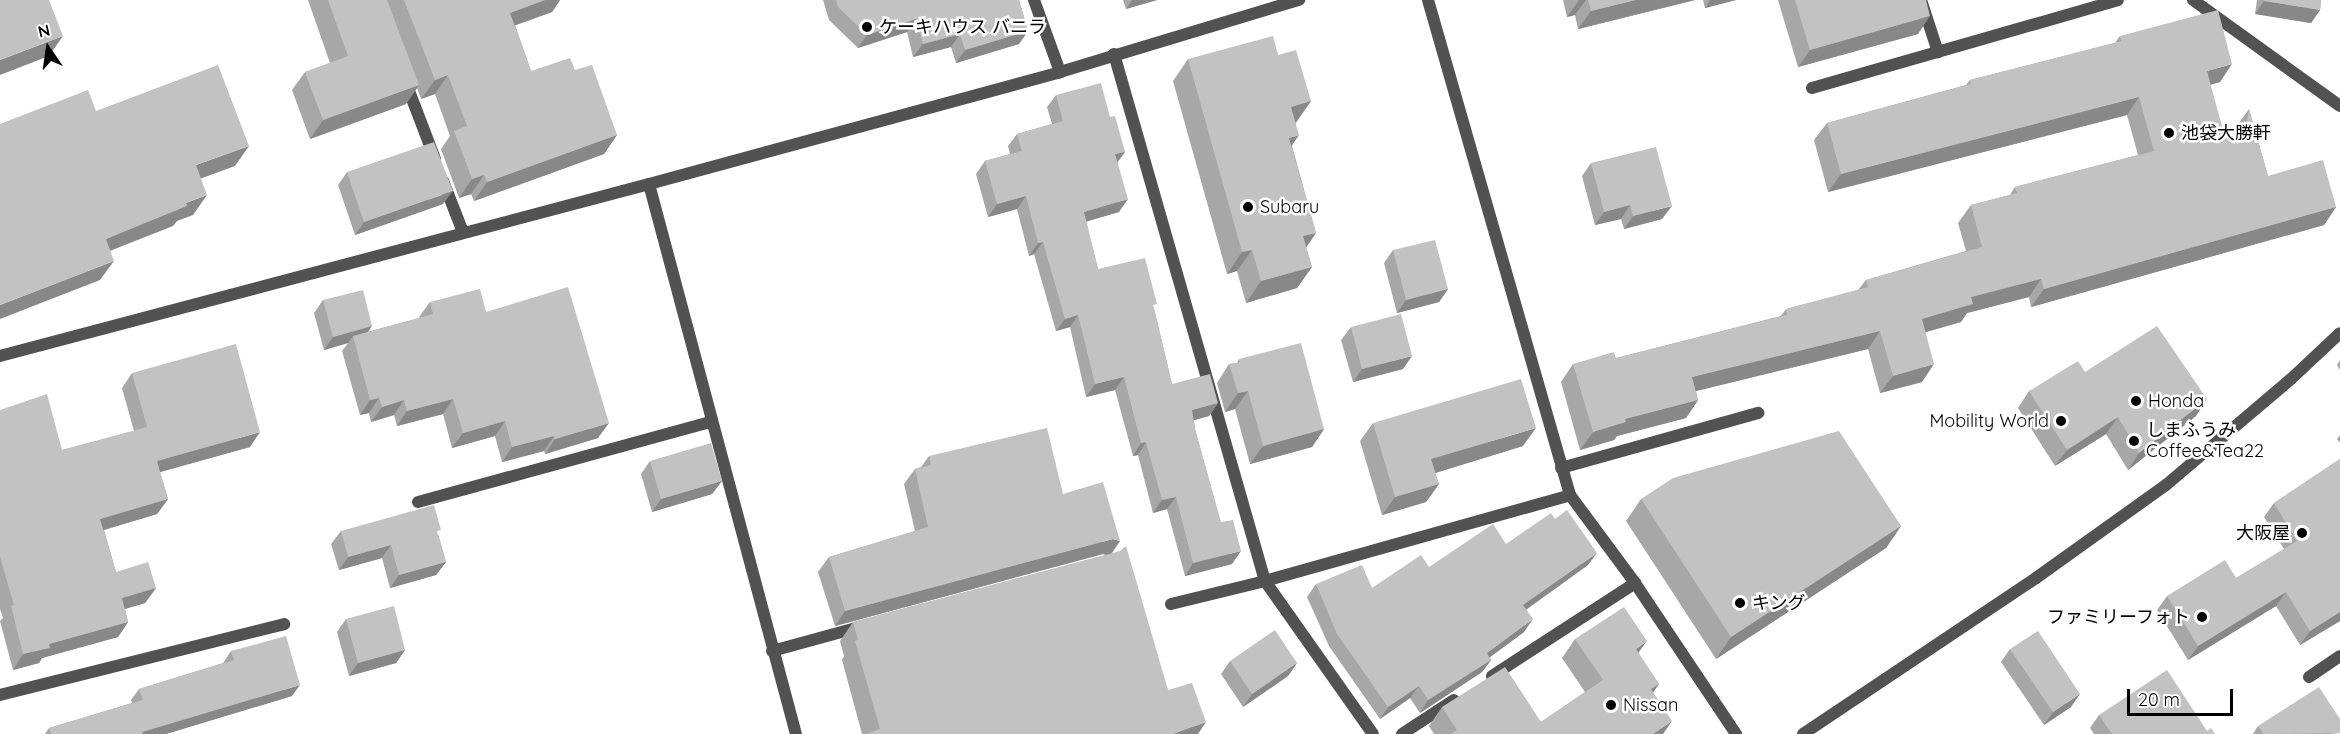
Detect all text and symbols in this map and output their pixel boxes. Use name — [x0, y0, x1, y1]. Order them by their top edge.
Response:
place label: ケーキハウス バニラ — [879, 16, 1046, 38]
north arrow — [18, 18, 78, 78]
text: N — [36, 19, 52, 42]
marker: ケーキハウス バニラ — [860, 20, 874, 34]
place label: 池袋大勝軒 — [2181, 122, 2271, 144]
marker: 池袋大勝軒 — [2162, 126, 2176, 140]
place label: Subaru — [1260, 196, 1319, 218]
marker: Subaru — [1241, 200, 1255, 214]
place label: Honda — [2148, 390, 2204, 412]
marker: Honda — [2129, 394, 2143, 408]
place label: Mobility World — [1929, 410, 2049, 432]
marker: Mobility World — [2054, 414, 2068, 428]
place label: しまふうみ Coffee&Tea22 — [2146, 420, 2264, 462]
marker: しまふうみ Coffee&Tea22 — [2127, 434, 2141, 448]
place label: 大阪屋 — [2236, 522, 2290, 544]
marker: 大阪屋 — [2295, 526, 2309, 540]
place label: キング — [1752, 592, 1806, 614]
marker: キング — [1733, 596, 1747, 610]
place label: ファミリーフォト — [2046, 606, 2190, 628]
marker: ファミリーフォト — [2195, 610, 2209, 624]
scale bar — [2130, 677, 2236, 715]
text: 20 m — [2138, 688, 2180, 711]
place label: Nissan — [1623, 694, 1678, 716]
marker: Nissan — [1604, 698, 1618, 712]

